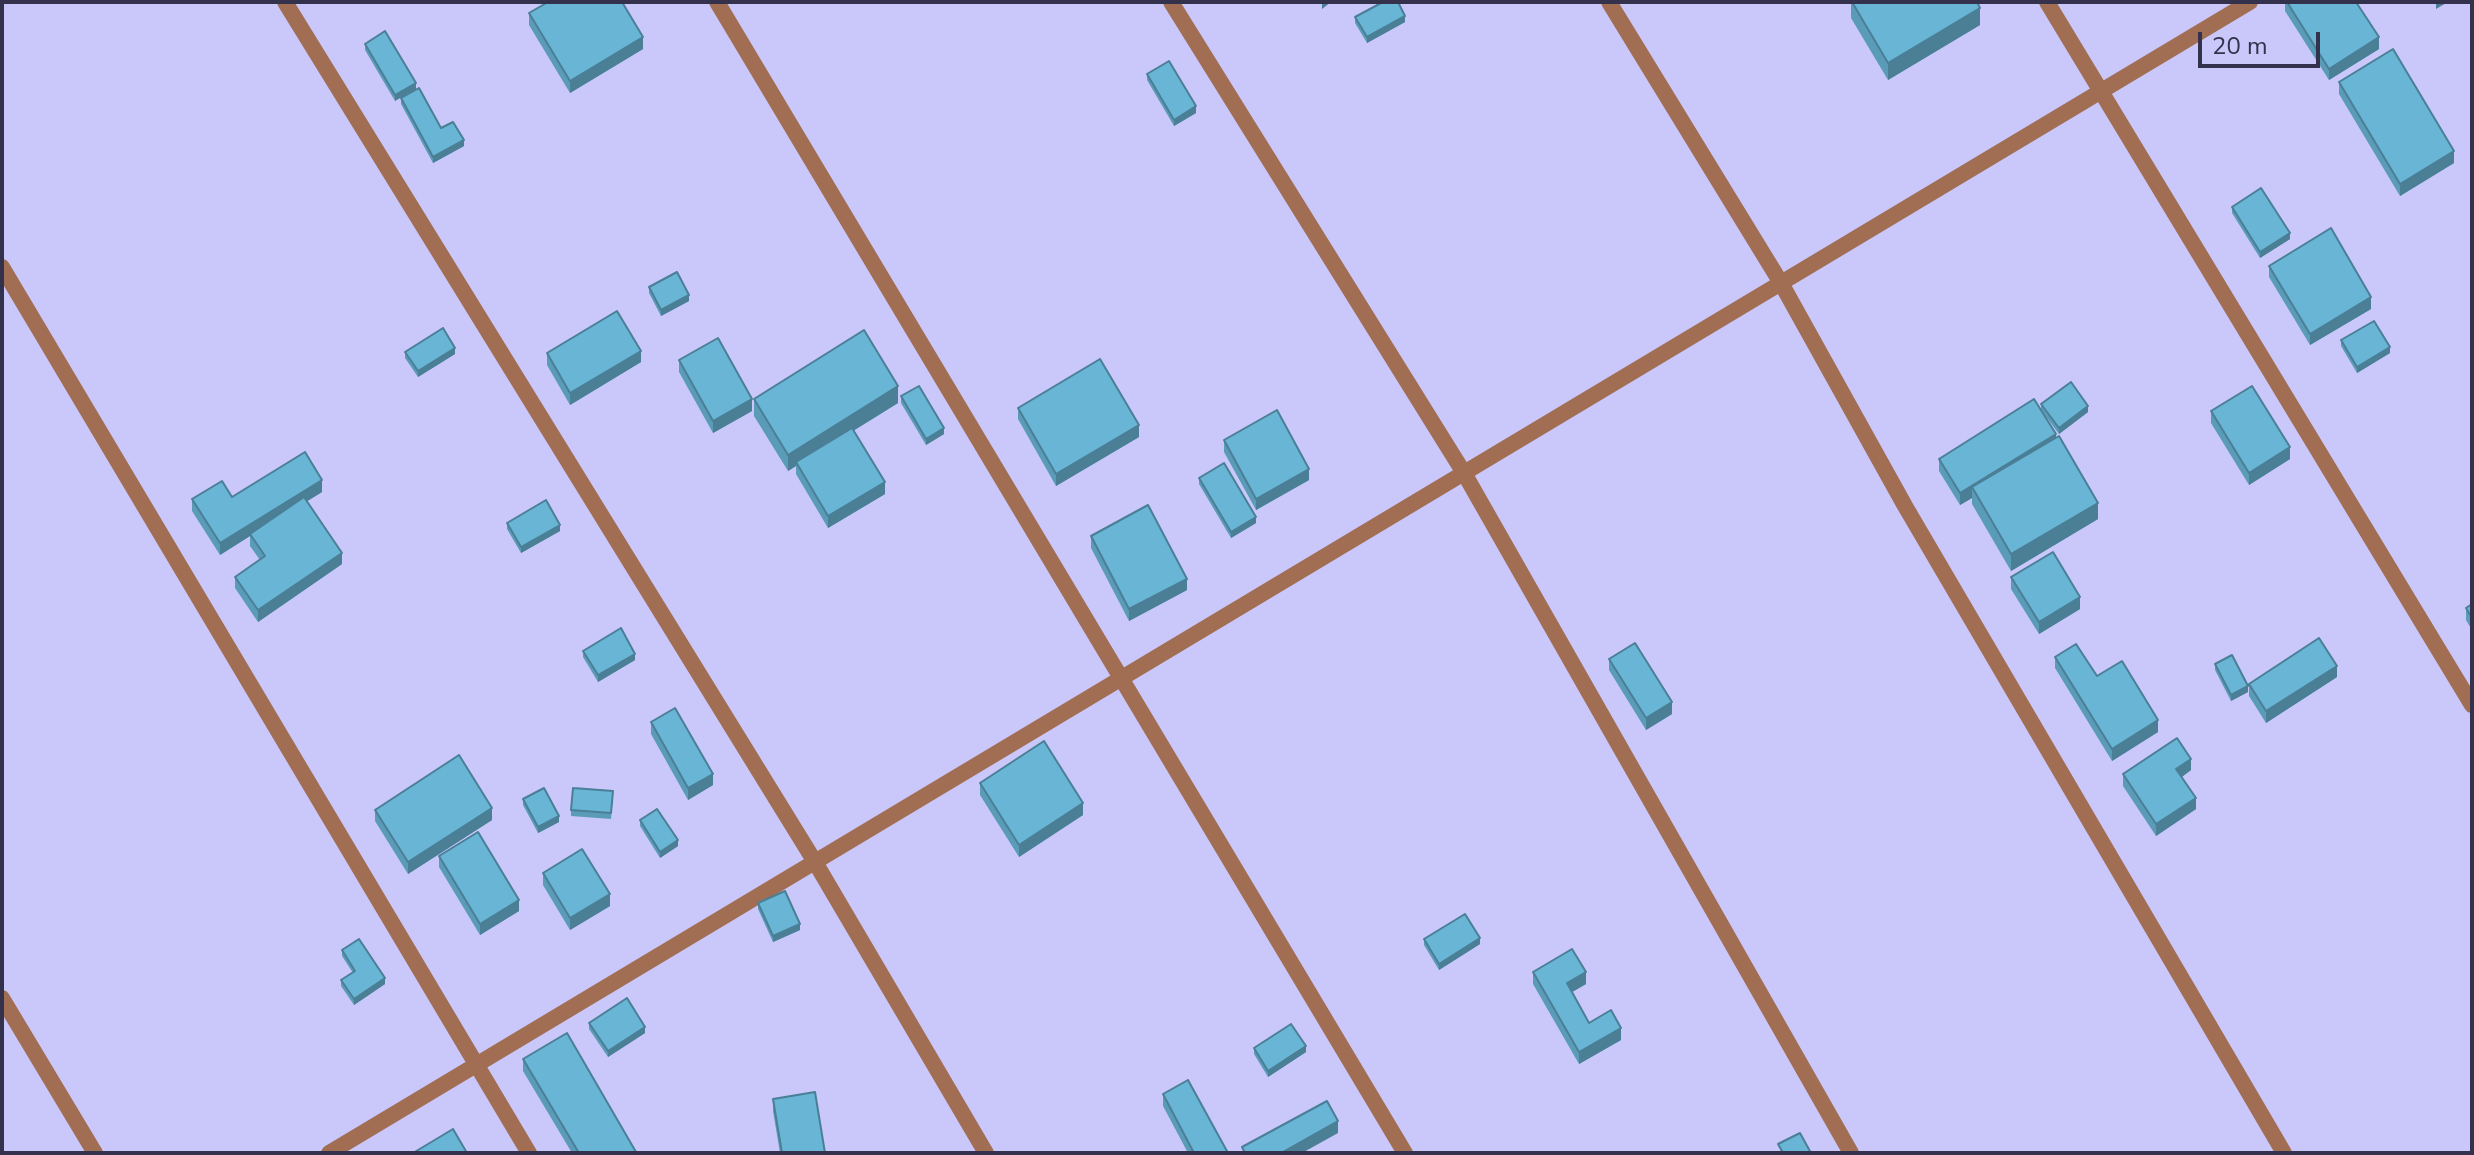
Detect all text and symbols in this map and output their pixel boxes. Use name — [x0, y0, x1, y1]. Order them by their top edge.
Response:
scale bar — [2202, 16, 2324, 66]
text: 20 m — [2212, 30, 2268, 62]

